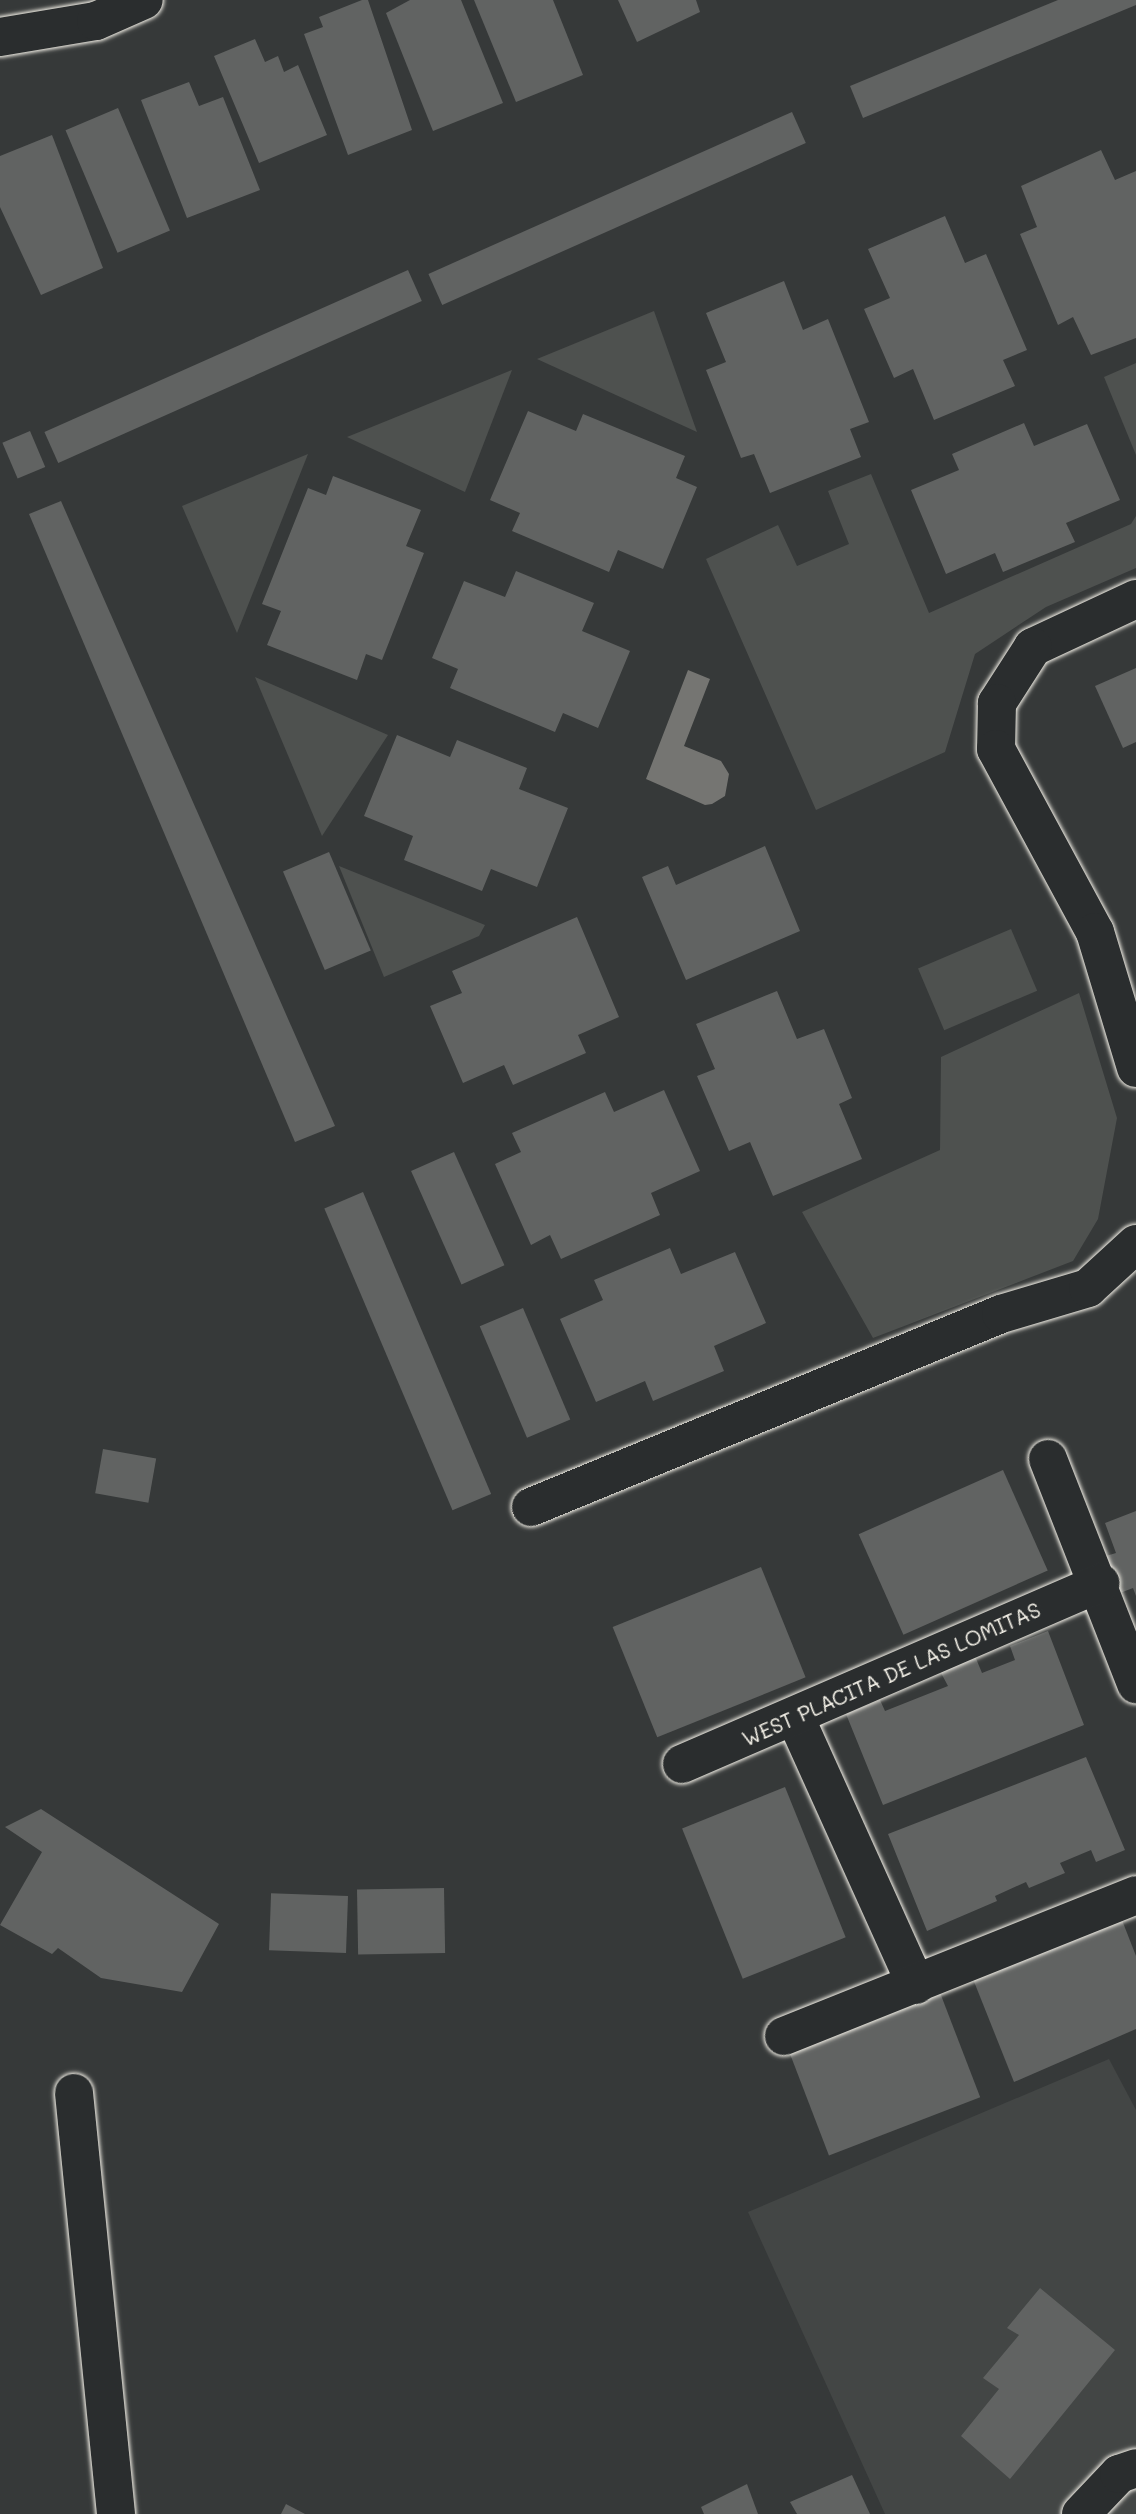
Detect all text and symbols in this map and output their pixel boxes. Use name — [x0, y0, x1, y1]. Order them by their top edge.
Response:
street label: WEST PLACITA DE LAS LOMITAS — [738, 1597, 1044, 1751]

